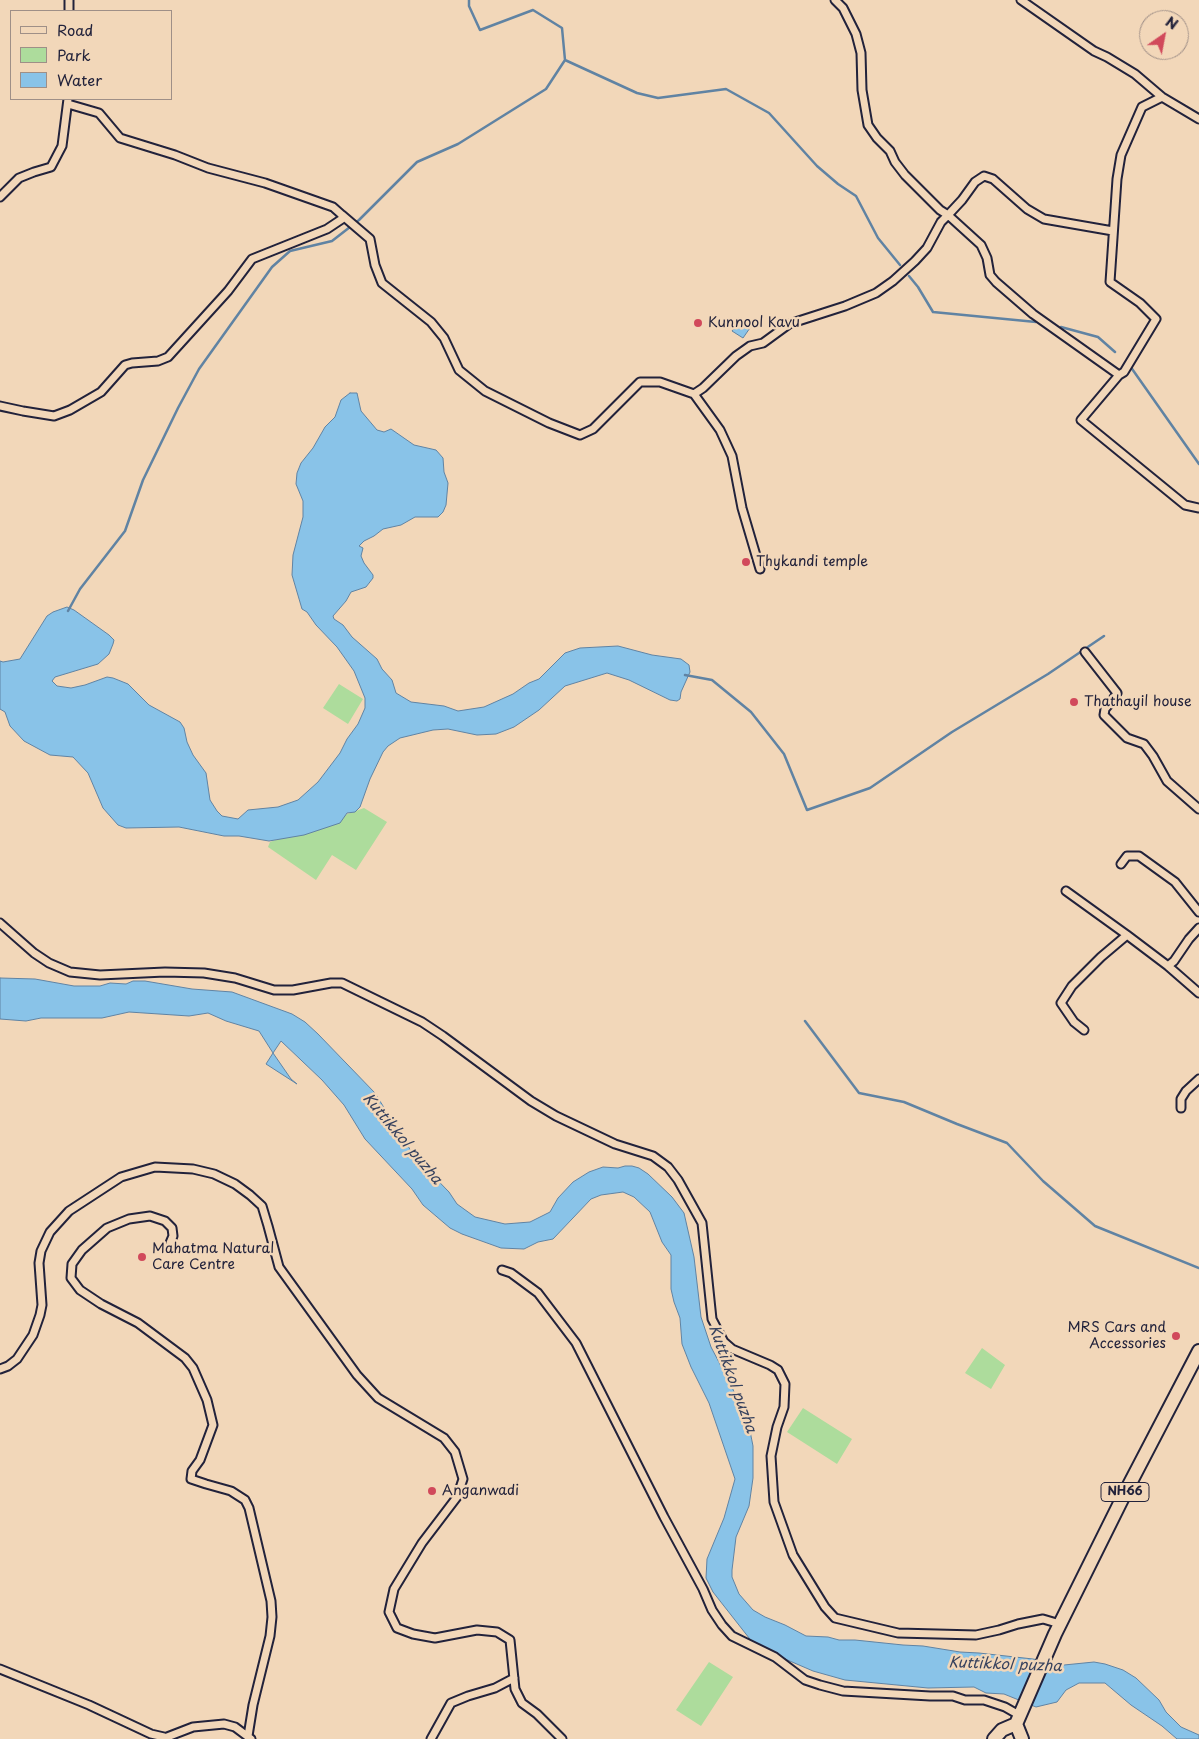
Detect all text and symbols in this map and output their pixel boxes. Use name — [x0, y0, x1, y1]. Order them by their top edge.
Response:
legend — [10, 10, 172, 100]
north arrow — [1139, 10, 1189, 60]
text: N — [1162, 11, 1182, 35]
text: Road — [57, 18, 93, 41]
text: Park — [57, 43, 91, 66]
text: Water — [57, 68, 102, 91]
place label: Kunnool Kavu — [708, 315, 800, 331]
marker: Kunnool Kavu — [692, 317, 704, 329]
place label: Thykandi temple — [756, 554, 868, 570]
marker: Thykandi temple — [740, 556, 752, 568]
place label: Thathayil house — [1084, 694, 1192, 710]
marker: Thathayil house — [1068, 696, 1080, 708]
water label: Kuttikkol puzha — [359, 1090, 445, 1188]
place label: Mahatma Natural Care Centre — [152, 1241, 274, 1274]
marker: Mahatma Natural Care Centre — [136, 1251, 148, 1263]
place label: MRS Cars and Accessories — [1067, 1320, 1166, 1352]
water label: Kuttikkol puzha — [704, 1323, 760, 1435]
marker: MRS Cars and Accessories — [1170, 1330, 1182, 1342]
road number: NH66 — [1101, 1482, 1149, 1501]
place label: Anganwadi — [442, 1483, 519, 1499]
marker: Anganwadi — [426, 1485, 438, 1497]
water label: Kuttikkol puzha — [948, 1654, 1062, 1676]

